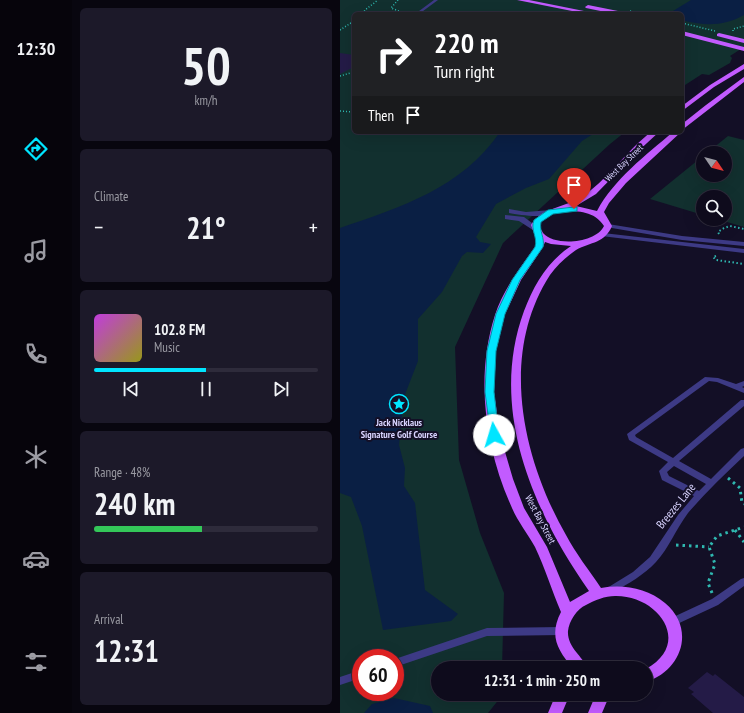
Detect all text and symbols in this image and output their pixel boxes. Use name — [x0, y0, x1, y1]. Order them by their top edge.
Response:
text: 220 m — [434, 24, 498, 61]
icon: right — [368, 28, 420, 80]
text: 50 — [181, 32, 231, 99]
text: 12:30 — [17, 37, 55, 60]
text: Turn right — [434, 60, 494, 83]
text: km/h — [194, 92, 218, 109]
icon: arrive — [402, 104, 424, 126]
text: Then — [368, 106, 394, 125]
icon: directions — [22, 135, 50, 163]
street label: West Bay Street — [602, 142, 645, 183]
north arrow — [696, 146, 732, 182]
map controls — [696, 146, 732, 226]
pin — [557, 168, 591, 209]
icon: arrive — [563, 174, 585, 196]
text: Climate — [94, 188, 128, 205]
button: search — [696, 190, 732, 226]
text: 21° — [186, 208, 226, 247]
text: − — [94, 213, 103, 241]
text: + — [309, 213, 318, 241]
icon: music — [22, 237, 50, 265]
text: 102.8 FM — [154, 320, 205, 339]
text: Music — [154, 339, 180, 356]
icon: phone — [22, 340, 50, 368]
icon: previous — [120, 378, 142, 400]
icon: pause — [195, 378, 217, 400]
icon: next — [270, 378, 292, 400]
place icon: Jack Nicklaus Signature Golf Course — [388, 393, 410, 415]
position arrow — [473, 414, 515, 456]
place label: Jack Nicklaus Signature Golf Course — [361, 416, 437, 441]
icon: climate — [22, 443, 50, 471]
text: Range · 48% — [94, 464, 150, 481]
street label: Breezes Lane — [653, 480, 699, 531]
text: 240 km — [94, 484, 175, 523]
street label: West Bay Street — [522, 492, 559, 546]
icon: car — [22, 545, 50, 573]
text: Arrival — [94, 611, 123, 628]
text: 12:31 — [94, 631, 159, 670]
icon: filters — [22, 648, 50, 676]
speed limit sign: 60 — [352, 649, 404, 701]
text: 12:31 · 1 min · 250 m — [484, 671, 600, 690]

